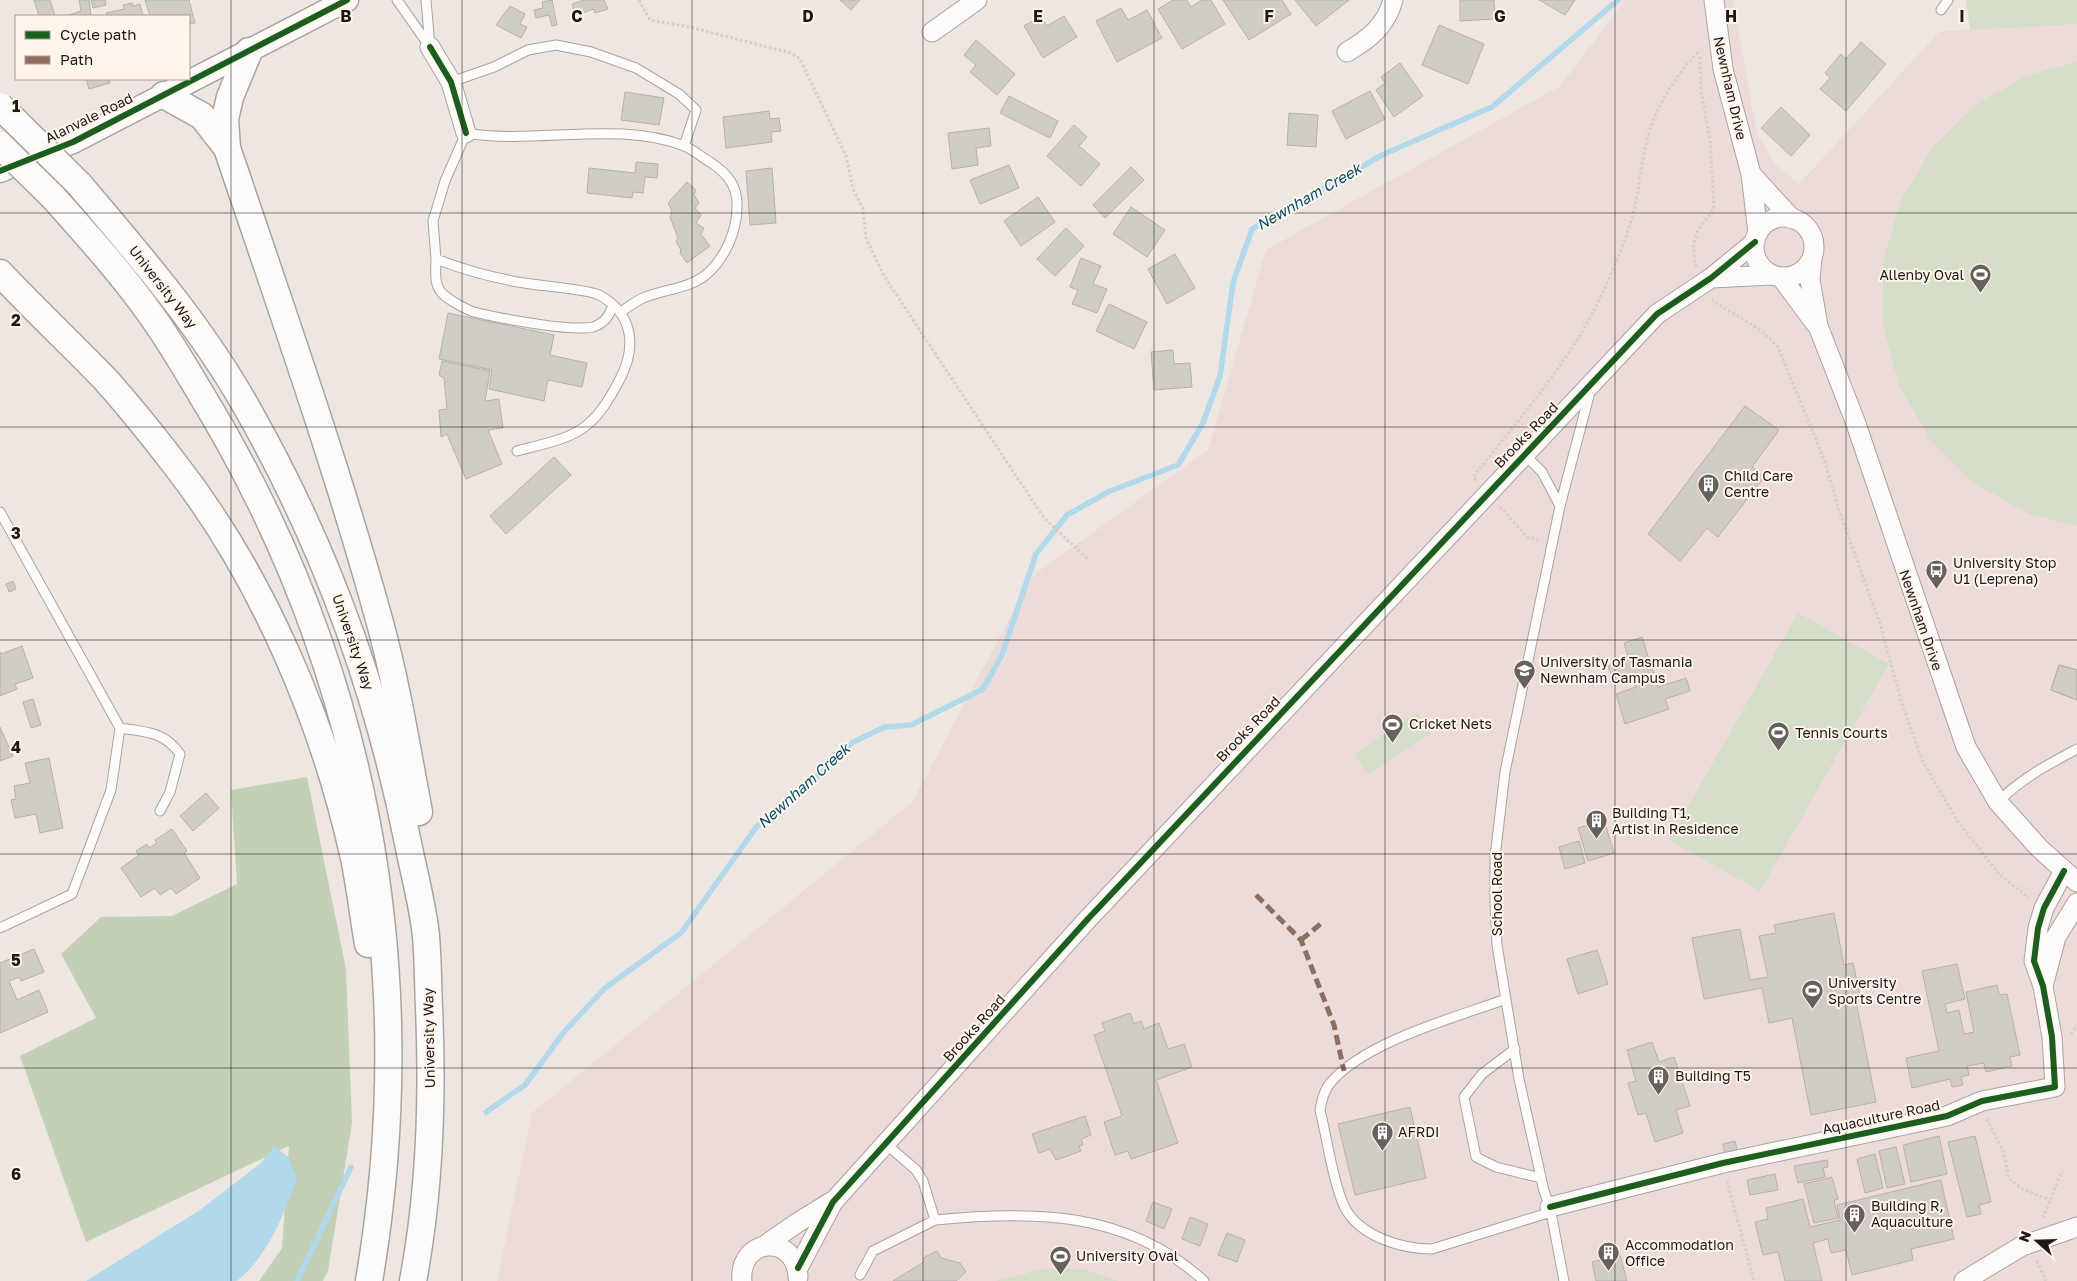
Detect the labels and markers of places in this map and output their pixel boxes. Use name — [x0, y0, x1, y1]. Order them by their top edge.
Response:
sports icon: Allenby Oval — [1968, 263, 1992, 294]
place label: Allenby Oval — [1880, 266, 1964, 283]
place label: Child Care Centre — [1724, 467, 1793, 500]
building icon: Child Care Centre — [1696, 472, 1720, 503]
place label: University Stop U1 (Leprena) — [1953, 554, 2056, 587]
bus stop icon: University Stop U1 (Leprena) — [1925, 559, 1949, 590]
place label: University of Tasmania Newnham Campus — [1540, 653, 1692, 686]
school or university icon: University of Tasmania Newnham Campus — [1512, 658, 1536, 689]
sports icon: Cricket Nets — [1381, 712, 1405, 743]
place label: Cricket Nets — [1409, 715, 1492, 732]
sports icon: Tennis Courts — [1767, 721, 1791, 752]
place label: Tennis Courts — [1795, 724, 1888, 741]
place label: Building T1, Artist in Residence — [1612, 804, 1739, 837]
building icon: Building T1, Artist in Residence — [1584, 809, 1608, 840]
place label: University Sports Centre — [1828, 974, 1921, 1007]
sports icon: University Sports Centre — [1800, 979, 1824, 1010]
building icon: Building T5 — [1647, 1064, 1671, 1095]
place label: Building T5 — [1675, 1067, 1751, 1084]
building icon: AFRDI — [1370, 1120, 1394, 1151]
place label: AFRDI — [1398, 1123, 1439, 1140]
place label: Building R, Aquaculture — [1871, 1197, 1953, 1230]
building icon: Building R, Aquaculture — [1843, 1202, 1867, 1233]
place label: Accommodation Office — [1625, 1236, 1734, 1269]
building icon: Accommodation Office — [1597, 1241, 1621, 1272]
sports icon: University Oval — [1048, 1244, 1072, 1275]
place label: University Oval — [1076, 1247, 1178, 1264]

